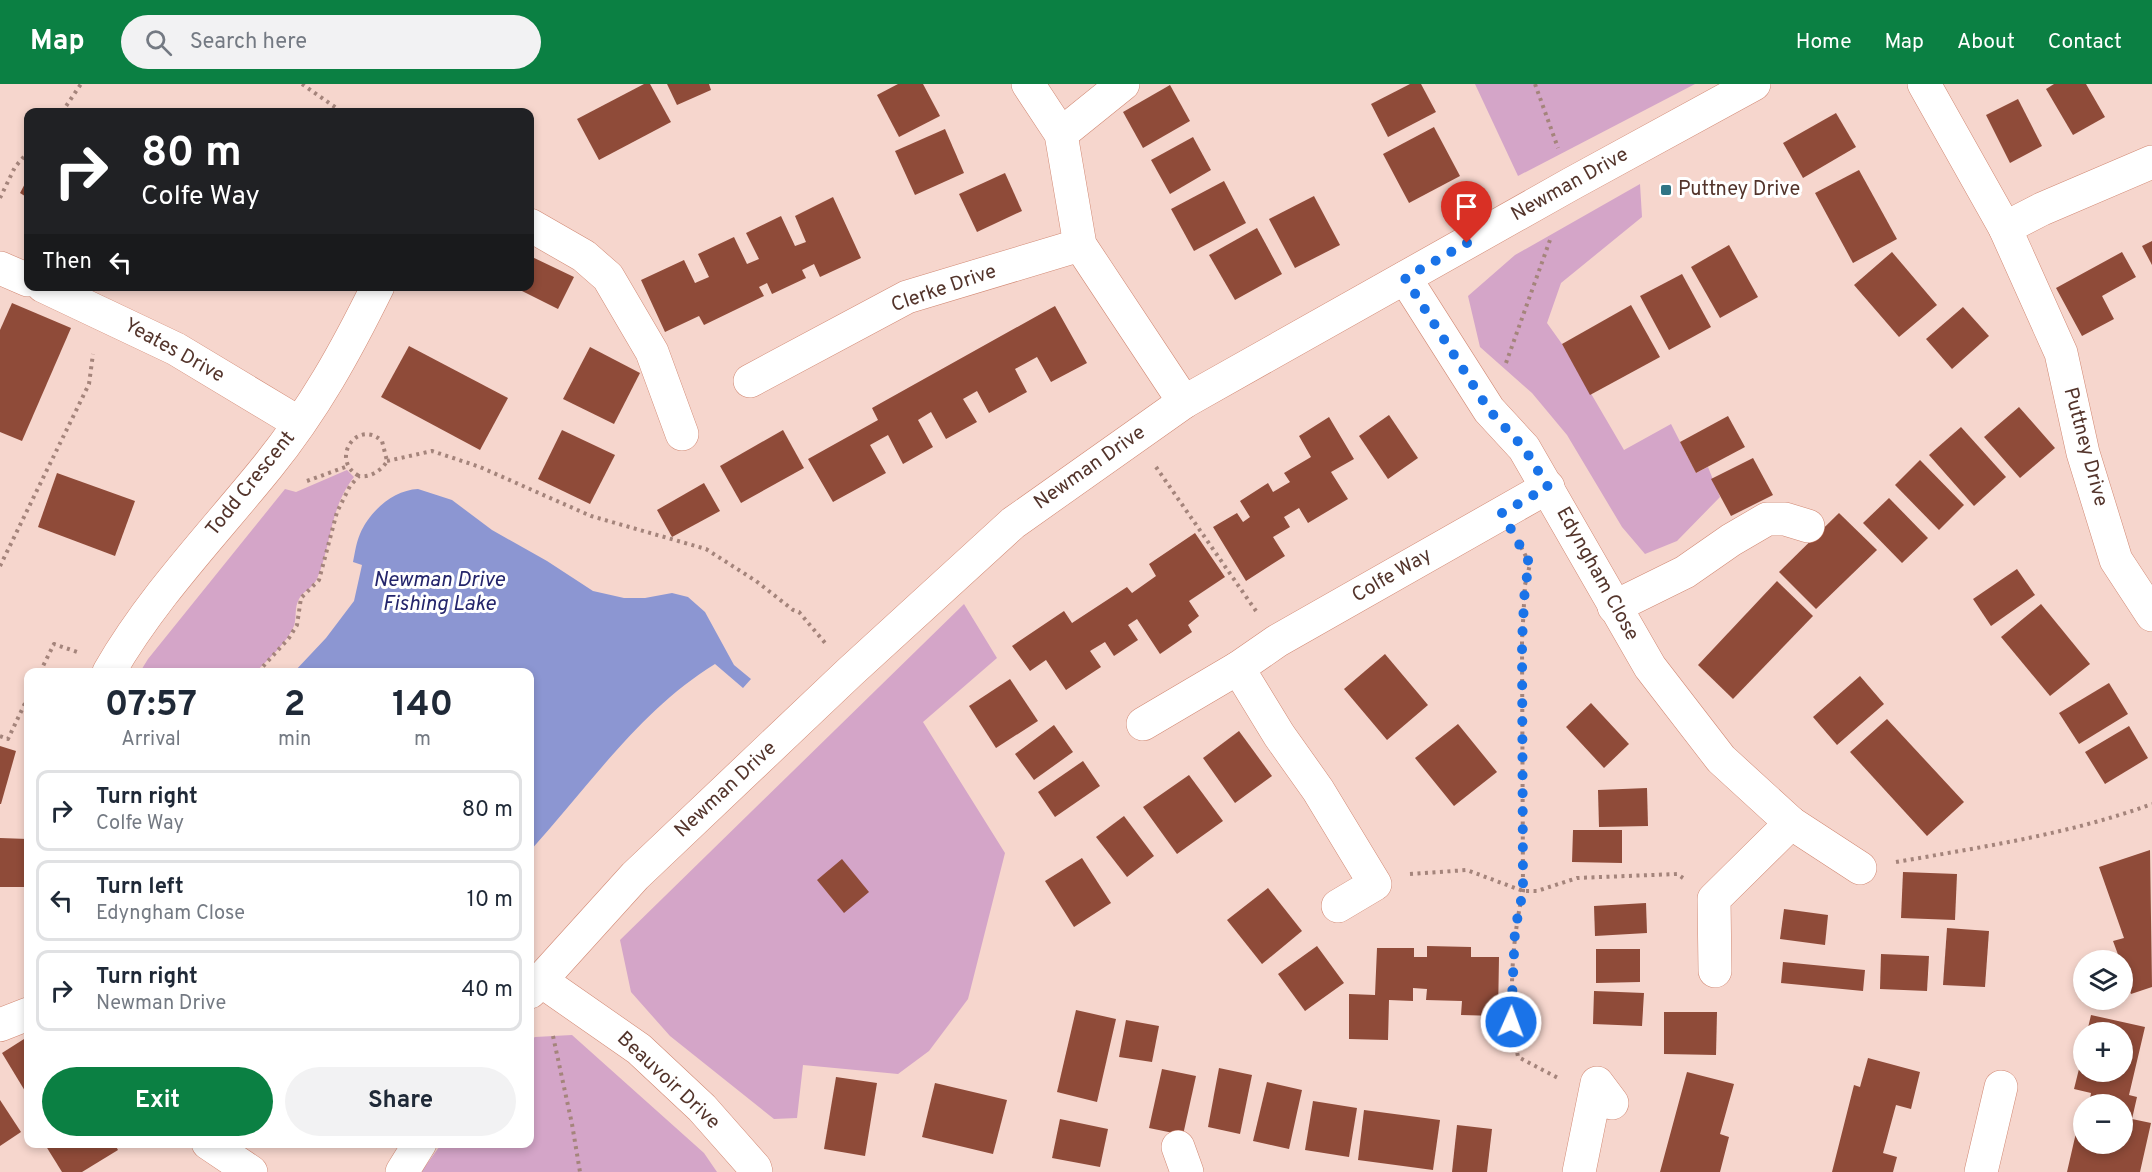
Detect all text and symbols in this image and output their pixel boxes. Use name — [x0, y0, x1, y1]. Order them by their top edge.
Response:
search box — [121, 15, 541, 69]
text: Map — [30, 24, 85, 60]
icon: search — [142, 26, 175, 59]
text: Search here — [190, 29, 307, 56]
text: Home — [1796, 29, 1852, 56]
text: Map — [1885, 29, 1924, 56]
text: About — [1957, 29, 2015, 56]
text: Contact — [2048, 29, 2122, 56]
text: 80 m — [141, 128, 242, 181]
icon: right — [42, 132, 120, 210]
street label: Newman Drive — [1507, 142, 1633, 228]
place label: Puttney Drive — [1678, 177, 1800, 203]
text: Colfe Way — [141, 180, 260, 214]
pin — [1441, 181, 1492, 243]
marker: Puttney Drive — [1659, 183, 1673, 197]
icon: arrive — [1450, 190, 1483, 223]
icon: left — [104, 246, 137, 279]
text: Then — [42, 249, 92, 276]
street label: Clerke Drive — [888, 259, 1000, 319]
street label: Yeates Drive — [119, 313, 229, 389]
street label: Puttney Drive — [2057, 385, 2113, 509]
street label: Newman Drive — [1029, 420, 1151, 516]
street label: Todd Crescent — [201, 426, 301, 542]
street label: Edyngham Close — [1550, 503, 1644, 645]
street label: Colfe Way — [1347, 543, 1437, 609]
water label: Newman Drive Fishing Lake — [373, 567, 506, 618]
text: 07:57 — [105, 683, 197, 729]
text: 2 — [284, 683, 306, 729]
text: 140 — [392, 683, 453, 729]
text: Arrival — [121, 727, 181, 753]
text: min — [278, 727, 311, 753]
text: m — [414, 727, 431, 753]
street label: Newman Drive — [670, 736, 782, 844]
text: Turn right — [96, 784, 198, 811]
icon: right — [45, 794, 78, 827]
text: 80 m — [462, 797, 513, 824]
text: Colfe Way — [96, 811, 184, 837]
text: Turn left — [96, 874, 184, 901]
icon: left — [45, 884, 78, 917]
text: 10 m — [467, 887, 513, 914]
text: Edyngham Close — [96, 901, 245, 927]
map controls — [2073, 950, 2133, 1154]
button: layers — [2073, 950, 2133, 1010]
text: Turn right — [96, 964, 198, 991]
icon: right — [45, 974, 78, 1007]
text: 40 m — [461, 977, 513, 1004]
position arrow — [1479, 990, 1543, 1054]
text: Newman Drive — [96, 991, 226, 1017]
button: + — [2073, 1022, 2133, 1082]
street label: Beauvoir Drive — [611, 1026, 725, 1136]
button: Exit — [42, 1067, 273, 1136]
button: Share — [285, 1067, 516, 1136]
button: − — [2073, 1094, 2133, 1154]

